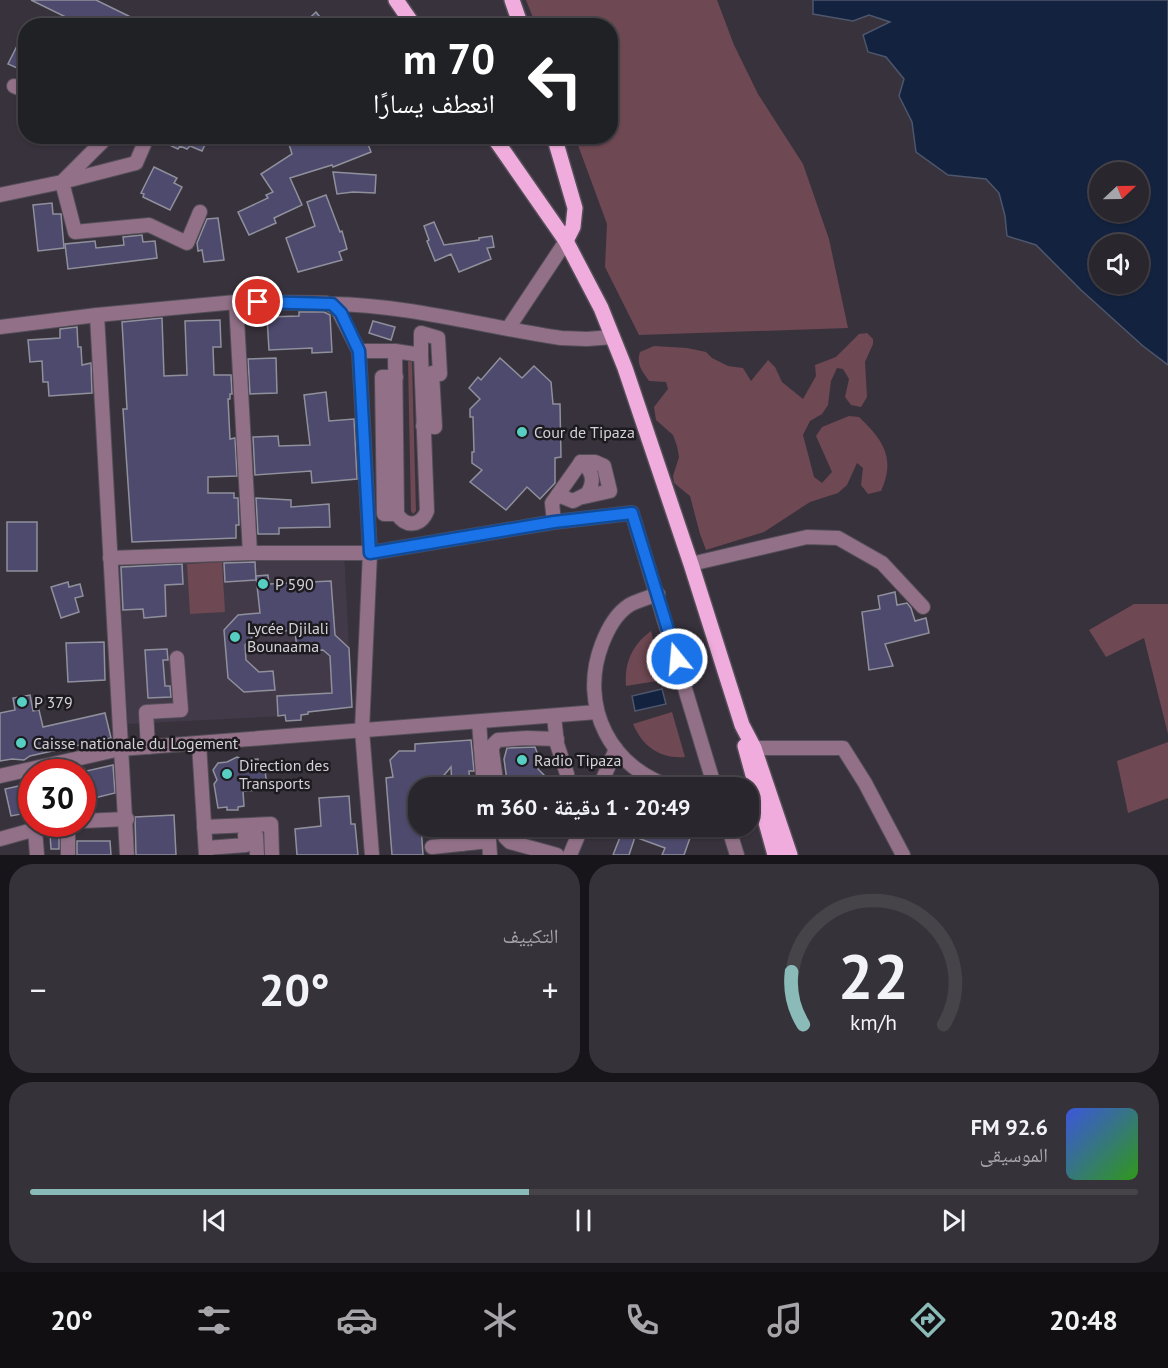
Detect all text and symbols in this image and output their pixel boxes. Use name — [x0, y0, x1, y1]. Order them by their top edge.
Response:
text: 70 m — [403, 31, 495, 86]
icon: left — [516, 42, 594, 120]
text: انعطف يسارًا — [373, 86, 495, 120]
north arrow — [1089, 162, 1149, 222]
map controls — [1089, 162, 1149, 294]
button: sound — [1089, 234, 1149, 294]
pin — [232, 276, 283, 327]
icon: arrive — [241, 285, 274, 318]
place label: Cour de Tipaza — [534, 422, 635, 442]
marker: Cour de Tipaza — [515, 425, 529, 439]
place label: P 590 — [275, 574, 314, 594]
marker: P 590 — [256, 577, 270, 591]
place label: Lycée Djilali Bounaama — [247, 618, 329, 656]
position arrow — [645, 627, 709, 691]
marker: Lycée Djilali Bounaama — [228, 630, 242, 644]
place label: P 379 — [34, 692, 73, 712]
marker: P 379 — [15, 695, 29, 709]
place label: Caisse nationale du Logement — [33, 733, 239, 753]
marker: Caisse nationale du Logement — [14, 736, 28, 750]
place label: Radio Tipaza — [534, 750, 621, 770]
marker: Radio Tipaza — [515, 753, 529, 767]
place label: Direction des Transports — [239, 755, 329, 793]
speed limit sign: 30 — [18, 759, 96, 837]
marker: Direction des Transports — [220, 767, 234, 781]
text: 20:49 · 1 دقيقة · 360 m — [476, 793, 691, 821]
text: التكييف — [502, 923, 559, 949]
text: 22 — [838, 935, 909, 1016]
text: 20° — [259, 960, 330, 1018]
text: − — [30, 968, 47, 1011]
text: + — [542, 968, 558, 1011]
text: km/h — [850, 1009, 897, 1037]
text: 92.6 FM — [971, 1113, 1048, 1141]
text: الموسيقى — [980, 1142, 1048, 1168]
icon: previous — [198, 1204, 231, 1237]
icon: pause — [567, 1204, 600, 1237]
icon: next — [937, 1204, 970, 1237]
icon: filters — [193, 1299, 235, 1341]
icon: car — [336, 1299, 378, 1341]
icon: climate — [479, 1299, 521, 1341]
icon: phone — [621, 1299, 663, 1341]
icon: music — [764, 1299, 806, 1341]
icon: directions — [907, 1299, 949, 1341]
text: 20° — [50, 1303, 93, 1337]
text: 20:48 — [1049, 1303, 1118, 1337]

